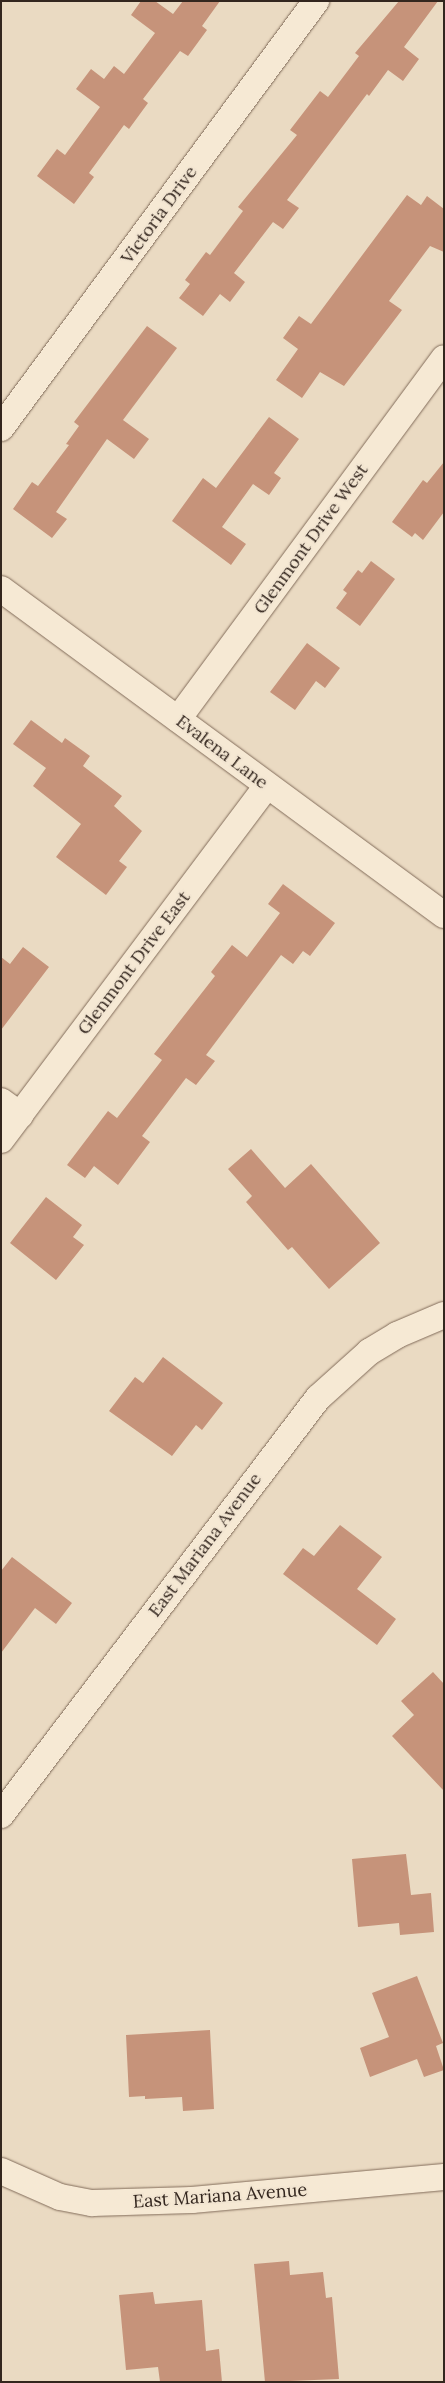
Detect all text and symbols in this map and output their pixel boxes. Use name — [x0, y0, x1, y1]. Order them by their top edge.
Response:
street label: Victoria Drive — [116, 162, 202, 268]
street label: Glenmont Drive West — [249, 460, 373, 618]
street label: Evalena Lane — [172, 710, 272, 794]
street label: Glenmont Drive East — [73, 887, 195, 1039]
street label: East Mariana Avenue — [144, 1469, 266, 1621]
street label: East Mariana Avenue — [132, 2179, 308, 2213]

